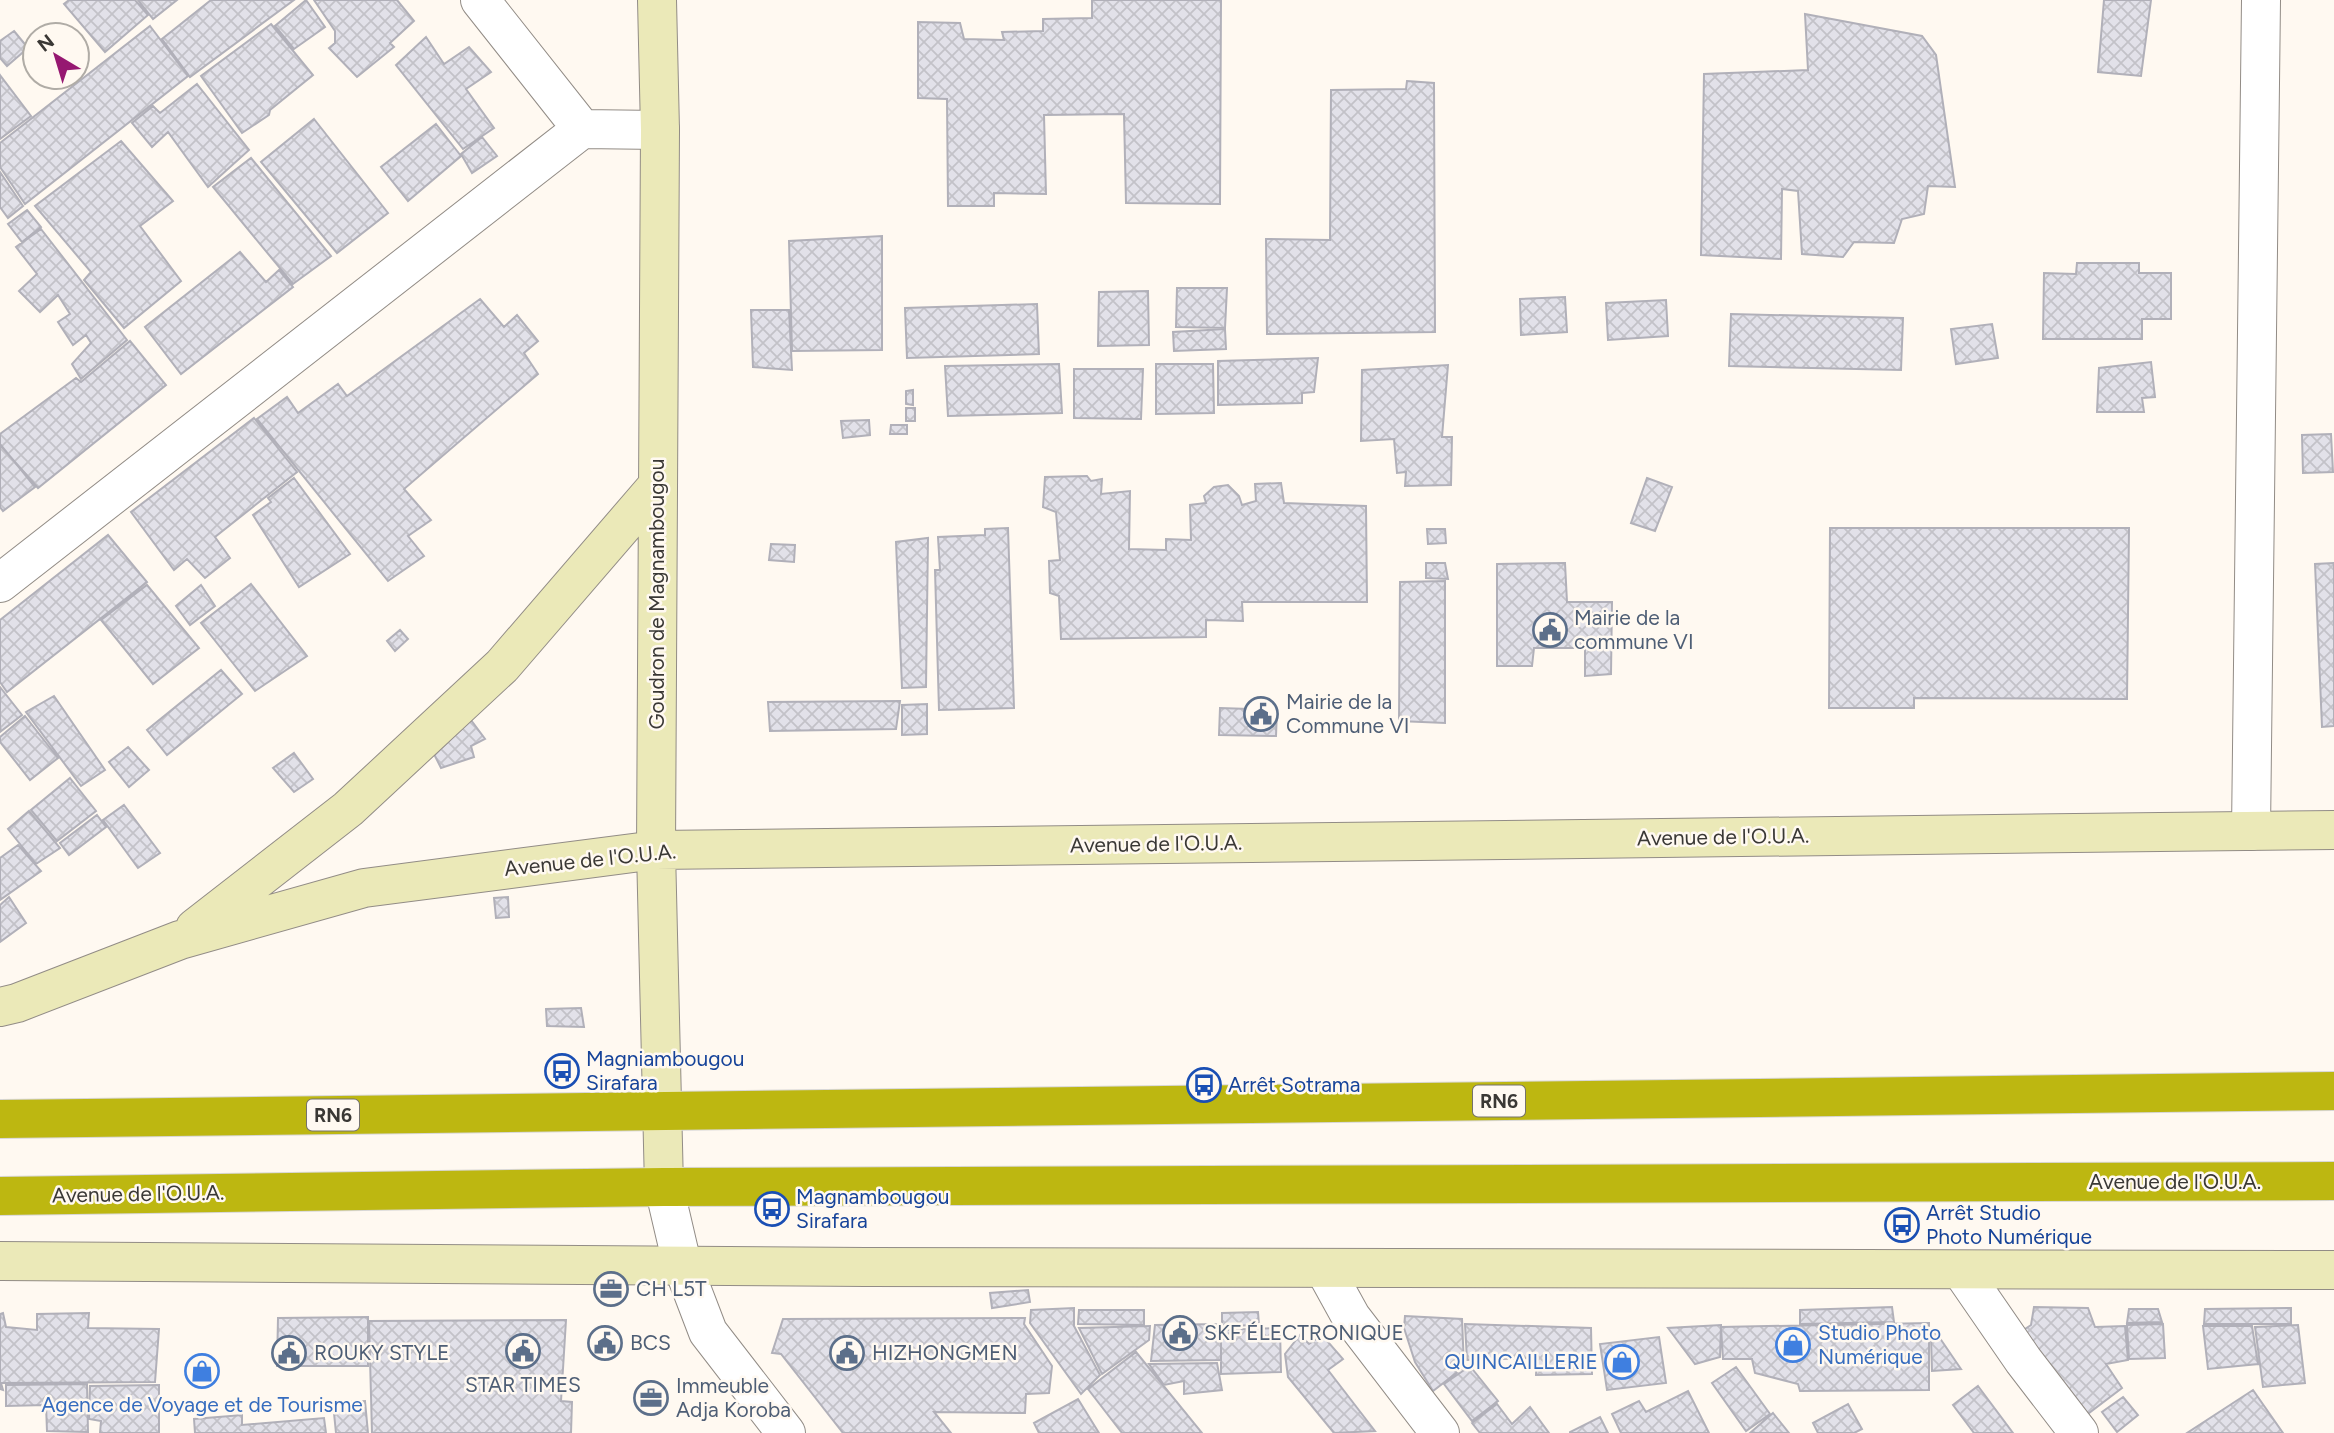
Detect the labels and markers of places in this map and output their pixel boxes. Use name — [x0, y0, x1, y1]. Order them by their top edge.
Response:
place label: Mairie de la commune VI — [1574, 605, 1694, 654]
public building icon: Mairie de la commune VI — [1531, 611, 1569, 649]
place label: Mairie de la Commune VI — [1286, 689, 1409, 738]
public building icon: Mairie de la Commune VI — [1242, 695, 1280, 733]
place label: Magniambougou Sirafara — [586, 1046, 744, 1095]
bus stop icon: Magniambougou Sirafara — [543, 1052, 581, 1090]
bus stop icon: Arrêt Sotrama — [1185, 1066, 1223, 1104]
place label: Arrêt Sotrama — [1228, 1072, 1360, 1097]
place label: Magnambougou Sirafara — [796, 1184, 950, 1233]
bus stop icon: Magnambougou Sirafara — [753, 1190, 791, 1228]
place label: Arrêt Studio Photo Numérique — [1926, 1200, 2092, 1249]
bus stop icon: Arrêt Studio Photo Numérique — [1883, 1206, 1921, 1244]
office icon: CH L5T — [592, 1270, 630, 1308]
place label: CH L5T — [636, 1276, 707, 1301]
public building icon: SKF ÉLECTRONIQUE — [1161, 1314, 1199, 1352]
place label: SKF ÉLECTRONIQUE — [1204, 1320, 1404, 1345]
place label: Studio Photo Numérique — [1818, 1320, 1941, 1369]
public building icon: BCS — [586, 1324, 624, 1362]
shop icon: Studio Photo Numérique — [1774, 1326, 1812, 1364]
place label: BCS — [630, 1330, 671, 1355]
public building icon: STAR TIMES — [504, 1332, 542, 1370]
public building icon: ROUKY STYLE — [270, 1334, 308, 1372]
public building icon: HIZHONGMEN — [828, 1334, 866, 1372]
place label: ROUKY STYLE — [314, 1340, 450, 1365]
place label: HIZHONGMEN — [872, 1340, 1018, 1365]
shop icon: QUINCAILLERIE — [1603, 1343, 1641, 1381]
place label: QUINCAILLERIE — [1444, 1349, 1598, 1374]
shop icon: Agence de Voyage et de Tourisme — [183, 1352, 221, 1390]
place label: STAR TIMES — [465, 1372, 581, 1397]
place label: Immeuble Adja Koroba — [676, 1373, 791, 1422]
office icon: Immeuble Adja Koroba — [632, 1379, 670, 1417]
place label: Agence de Voyage et de Tourisme — [41, 1392, 363, 1417]

